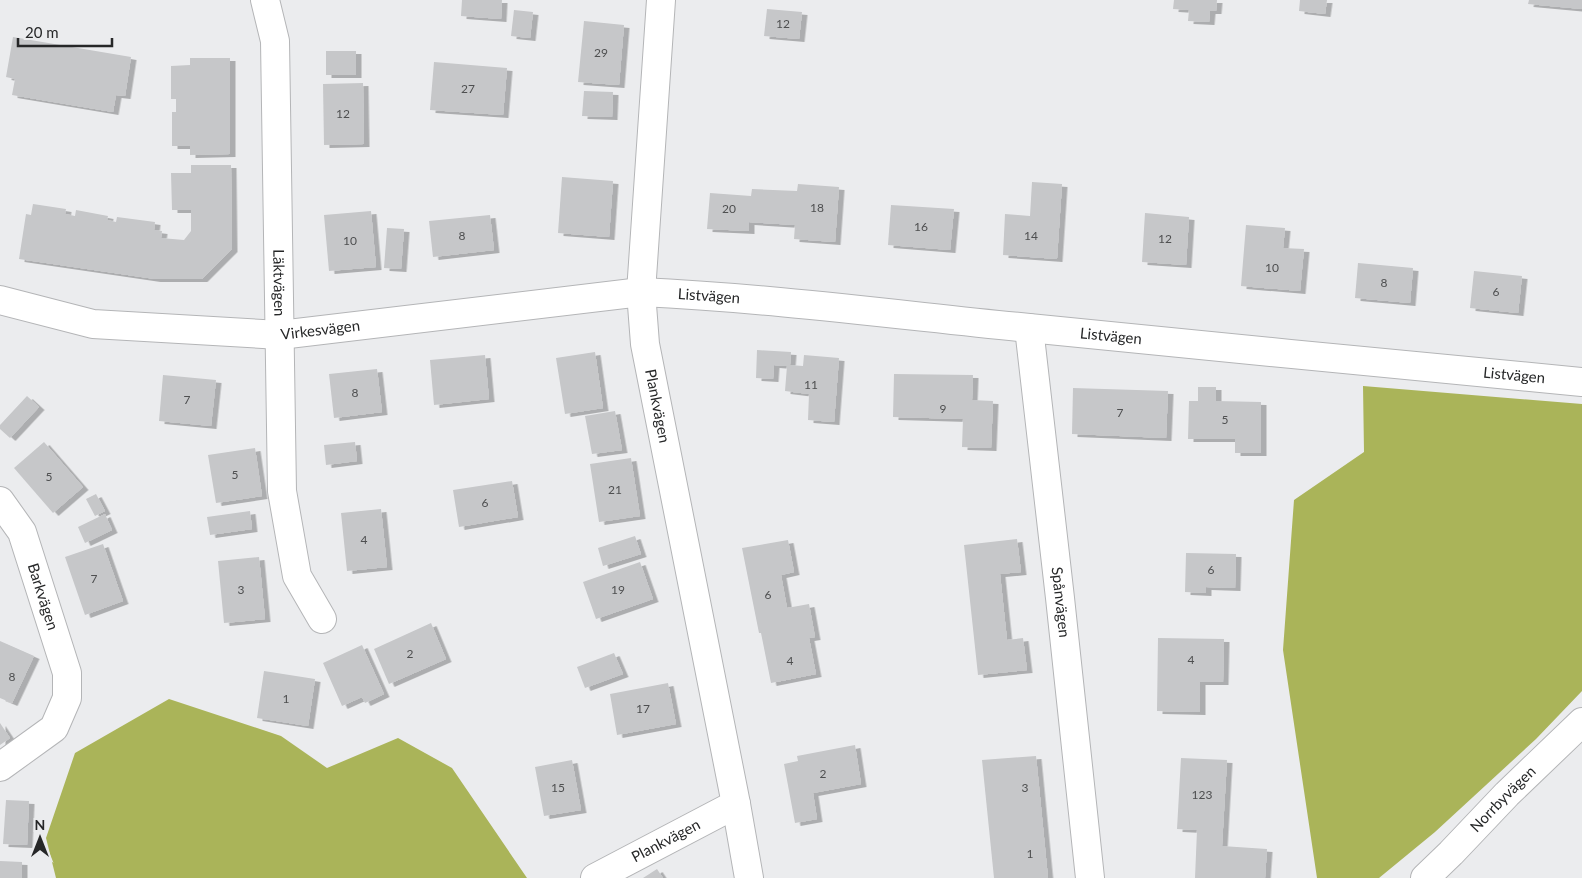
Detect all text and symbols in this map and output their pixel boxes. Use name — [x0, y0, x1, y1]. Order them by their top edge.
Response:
scale bar — [18, 15, 111, 47]
house number: 12 — [776, 16, 790, 31]
text: 20 m — [25, 23, 59, 41]
house number: 29 — [594, 45, 608, 60]
house number: 27 — [461, 81, 475, 96]
house number: 12 — [336, 106, 350, 121]
house number: 18 — [810, 200, 824, 215]
house number: 20 — [722, 201, 736, 216]
house number: 16 — [914, 219, 928, 234]
house number: 8 — [459, 228, 466, 243]
house number: 14 — [1024, 228, 1038, 243]
house number: 12 — [1158, 231, 1172, 246]
house number: 10 — [343, 233, 357, 248]
street label: Läktvägen — [270, 249, 289, 316]
house number: 10 — [1265, 260, 1279, 275]
house number: 8 — [1381, 275, 1388, 290]
street label: Listvägen — [677, 284, 741, 306]
house number: 6 — [1493, 284, 1500, 299]
street label: Virkesvägen — [280, 316, 361, 343]
street label: Listvägen — [1079, 323, 1143, 347]
street label: Listvägen — [1482, 362, 1546, 386]
street label: Plankvägen — [642, 367, 674, 444]
house number: 11 — [804, 377, 818, 392]
house number: 8 — [352, 385, 359, 400]
house number: 7 — [184, 392, 191, 407]
house number: 9 — [940, 401, 947, 416]
house number: 7 — [1117, 405, 1124, 420]
house number: 5 — [1222, 412, 1229, 427]
house number: 5 — [232, 467, 239, 482]
house number: 5 — [46, 469, 53, 484]
house number: 21 — [608, 482, 622, 497]
house number: 6 — [482, 495, 489, 510]
house number: 4 — [361, 532, 368, 547]
street label: Barkvägen — [25, 561, 63, 632]
house number: 6 — [1208, 562, 1215, 577]
street label: Spånvägen — [1048, 566, 1074, 638]
house number: 7 — [91, 571, 98, 586]
house number: 3 — [238, 582, 245, 597]
house number: 19 — [611, 582, 625, 597]
house number: 6 — [765, 587, 772, 602]
house number: 2 — [407, 646, 414, 661]
house number: 4 — [1188, 652, 1195, 667]
house number: 4 — [787, 653, 794, 668]
house number: 8 — [9, 669, 16, 684]
house number: 1 — [283, 691, 290, 706]
house number: 17 — [636, 701, 650, 716]
street label: Norrbyvägen — [1466, 762, 1539, 835]
house number: 2 — [820, 766, 827, 781]
house number: 15 — [551, 780, 565, 795]
house number: 3 — [1022, 780, 1029, 795]
house number: 123 — [1192, 787, 1212, 802]
north arrow — [15, 813, 65, 863]
street label: Plankvägen — [628, 815, 703, 865]
text: N — [35, 816, 45, 833]
house number: 1 — [1027, 846, 1034, 861]

